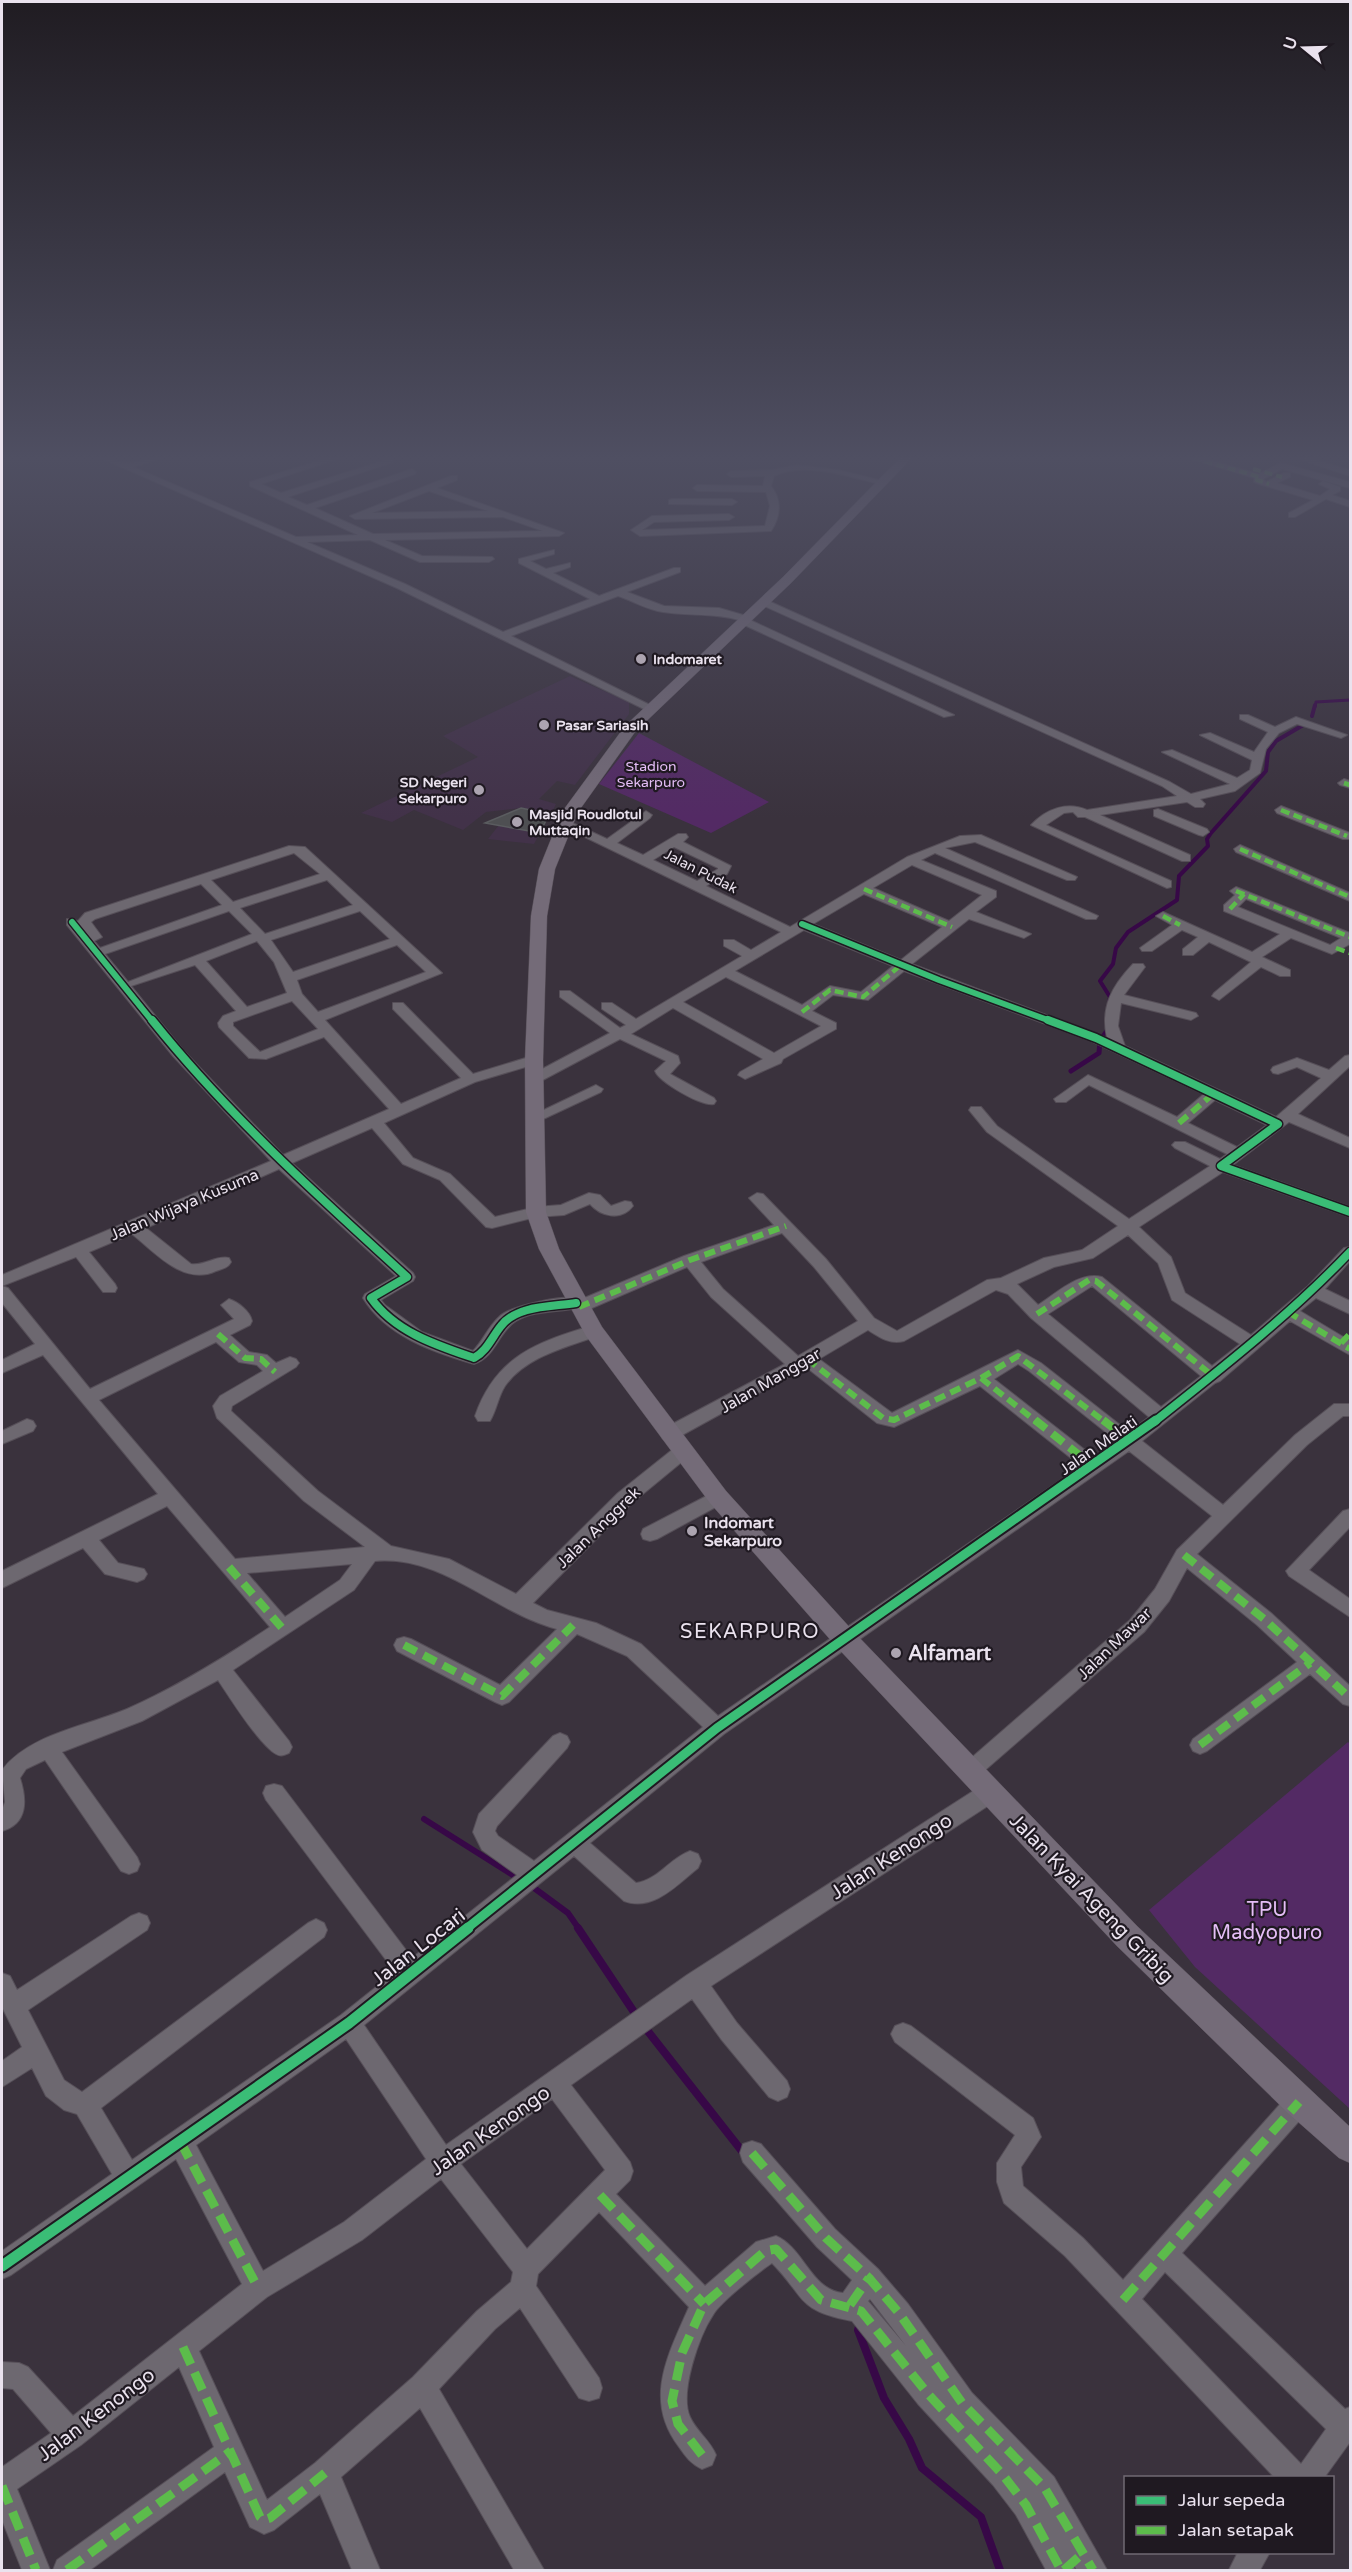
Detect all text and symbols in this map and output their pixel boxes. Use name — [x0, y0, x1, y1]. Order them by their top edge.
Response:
north arrow — [1274, 18, 1334, 78]
text: U — [1279, 34, 1302, 52]
place label: Indomaret — [653, 651, 723, 668]
marker: Indomaret — [634, 652, 648, 666]
place label: Pasar Sariasih — [556, 717, 648, 734]
marker: Pasar Sariasih — [537, 718, 551, 732]
park label: Stadion Sekarpuro — [617, 758, 685, 791]
place label: SD Negeri Sekarpuro — [399, 774, 467, 807]
marker: SD Negeri Sekarpuro — [472, 783, 486, 797]
place label: Masjid Roudlotul Muttaqin — [529, 806, 642, 839]
marker: Masjid Roudlotul Muttaqin — [510, 815, 524, 829]
street label: Jalan Pudak — [661, 846, 741, 897]
street label: Jalan Wijaya Kusuma — [107, 1165, 262, 1245]
street label: Jalan Manggar — [717, 1344, 825, 1418]
street label: Jalan Melati — [1056, 1412, 1141, 1480]
street label: Jalan Anggrek — [553, 1483, 645, 1573]
place label: Indomart Sekarpuro — [704, 1513, 782, 1551]
marker: Indomart Sekarpuro — [685, 1524, 699, 1538]
street label: Jalan Mawar — [1073, 1603, 1157, 1684]
district label: SEKARPURO — [680, 1620, 820, 1644]
place label: Alfamart — [908, 1642, 992, 1666]
marker: Alfamart — [889, 1646, 903, 1660]
street label: Jalan Kenongo — [826, 1809, 957, 1905]
street label: Jalan Kyai Ageng Gribig — [1004, 1809, 1178, 1988]
park label: TPU Madyopuro — [1212, 1898, 1322, 1945]
street label: Jalan Locari — [367, 1904, 470, 1992]
street label: Jalan Kenongo — [426, 2081, 555, 2181]
street label: Jalan Kenongo — [33, 2363, 160, 2467]
legend — [1124, 2476, 1334, 2554]
text: Jalur sepeda — [1178, 2489, 1285, 2511]
text: Jalan setapak — [1178, 2519, 1294, 2541]

